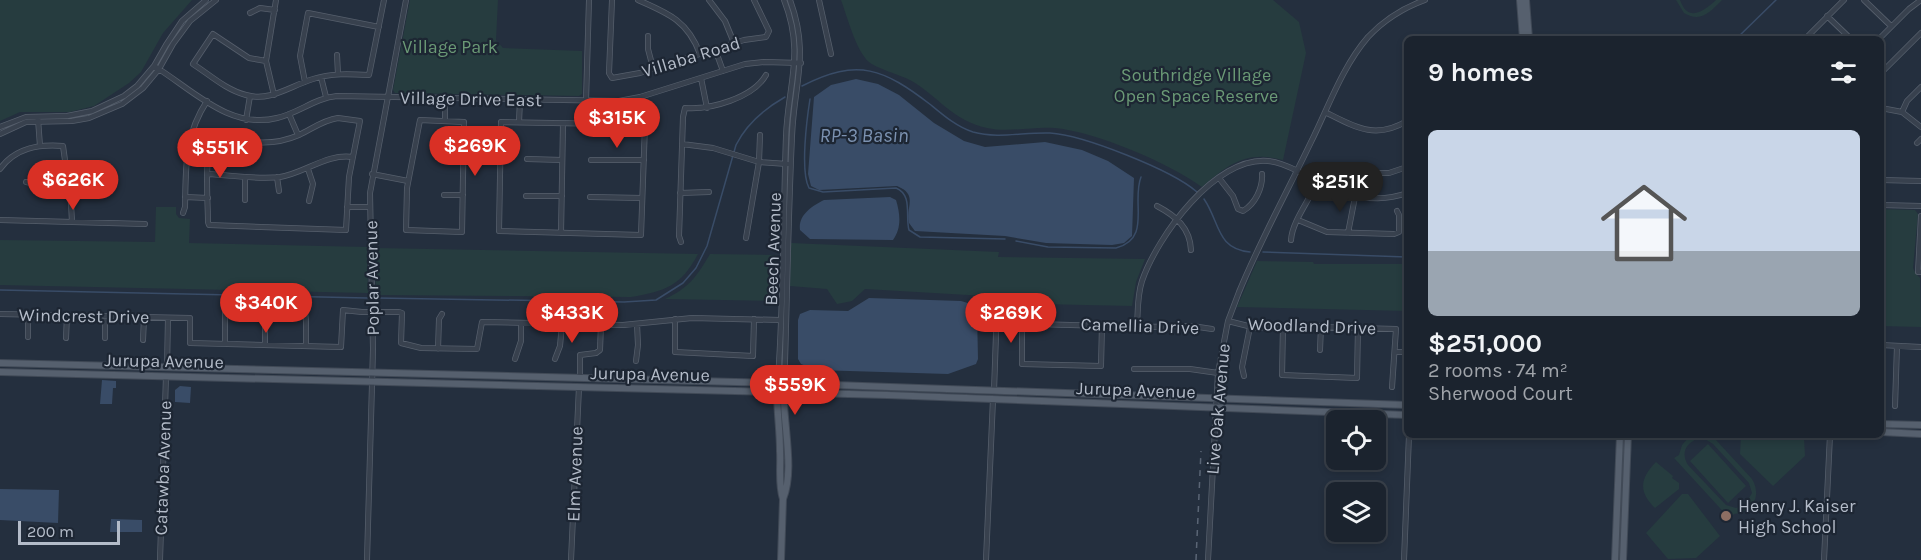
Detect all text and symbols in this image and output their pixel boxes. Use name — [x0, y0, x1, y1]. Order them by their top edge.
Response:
street label: Villaba Road — [639, 32, 743, 82]
park label: Village Park — [402, 36, 498, 58]
icon: filters — [1827, 56, 1860, 89]
text: 9 homes — [1428, 57, 1534, 88]
park label: Southridge Village Open Space Reserve — [1114, 64, 1278, 107]
street label: Village Drive East — [400, 87, 542, 111]
pin: $315K — [575, 98, 659, 149]
text: $315K — [588, 106, 646, 129]
water label: RP-3 Basin — [819, 124, 909, 147]
pin: $269K — [433, 126, 517, 177]
pin: $551K — [178, 128, 262, 179]
text: $269K — [443, 134, 507, 157]
text: $551K — [191, 136, 249, 159]
pin: $626K — [31, 160, 115, 211]
pin: $251K — [1298, 162, 1382, 213]
text: $626K — [41, 168, 105, 191]
icon: home — [1590, 169, 1698, 277]
text: $251K — [1311, 170, 1369, 193]
street label: Beech Avenue — [760, 192, 786, 306]
street label: Poplar Avenue — [360, 220, 384, 336]
pin: $340K — [224, 283, 308, 334]
text: $340K — [234, 291, 298, 314]
pin: $433K — [530, 293, 614, 344]
pin: $269K — [969, 293, 1053, 344]
text: $433K — [540, 301, 604, 324]
text: $269K — [979, 301, 1043, 324]
street label: Windcrest Drive — [19, 304, 149, 328]
street label: Camellia Drive — [1080, 313, 1200, 339]
street label: Woodland Drive — [1247, 313, 1377, 339]
text: $251,000 — [1428, 328, 1542, 359]
street label: Live Oak Avenue — [1201, 343, 1235, 475]
street label: Jurupa Avenue — [104, 349, 224, 373]
text: 2 rooms · 74 m² — [1428, 359, 1568, 382]
street label: Jurupa Avenue — [590, 362, 710, 386]
pin: $559K — [753, 365, 837, 416]
text: $559K — [764, 373, 826, 396]
street label: Jurupa Avenue — [1076, 377, 1196, 403]
text: Sherwood Court — [1428, 382, 1573, 405]
street label: Catawba Avenue — [150, 400, 176, 536]
map controls — [1326, 410, 1386, 542]
button: locate — [1326, 410, 1386, 470]
street label: Elm Avenue — [562, 426, 588, 522]
button: layers — [1326, 482, 1386, 542]
place label: Henry J. Kaiser High School — [1738, 495, 1856, 538]
marker: Henry J. Kaiser High School — [1719, 509, 1733, 523]
scale bar — [18, 518, 120, 546]
text: 200 m — [27, 522, 74, 541]

